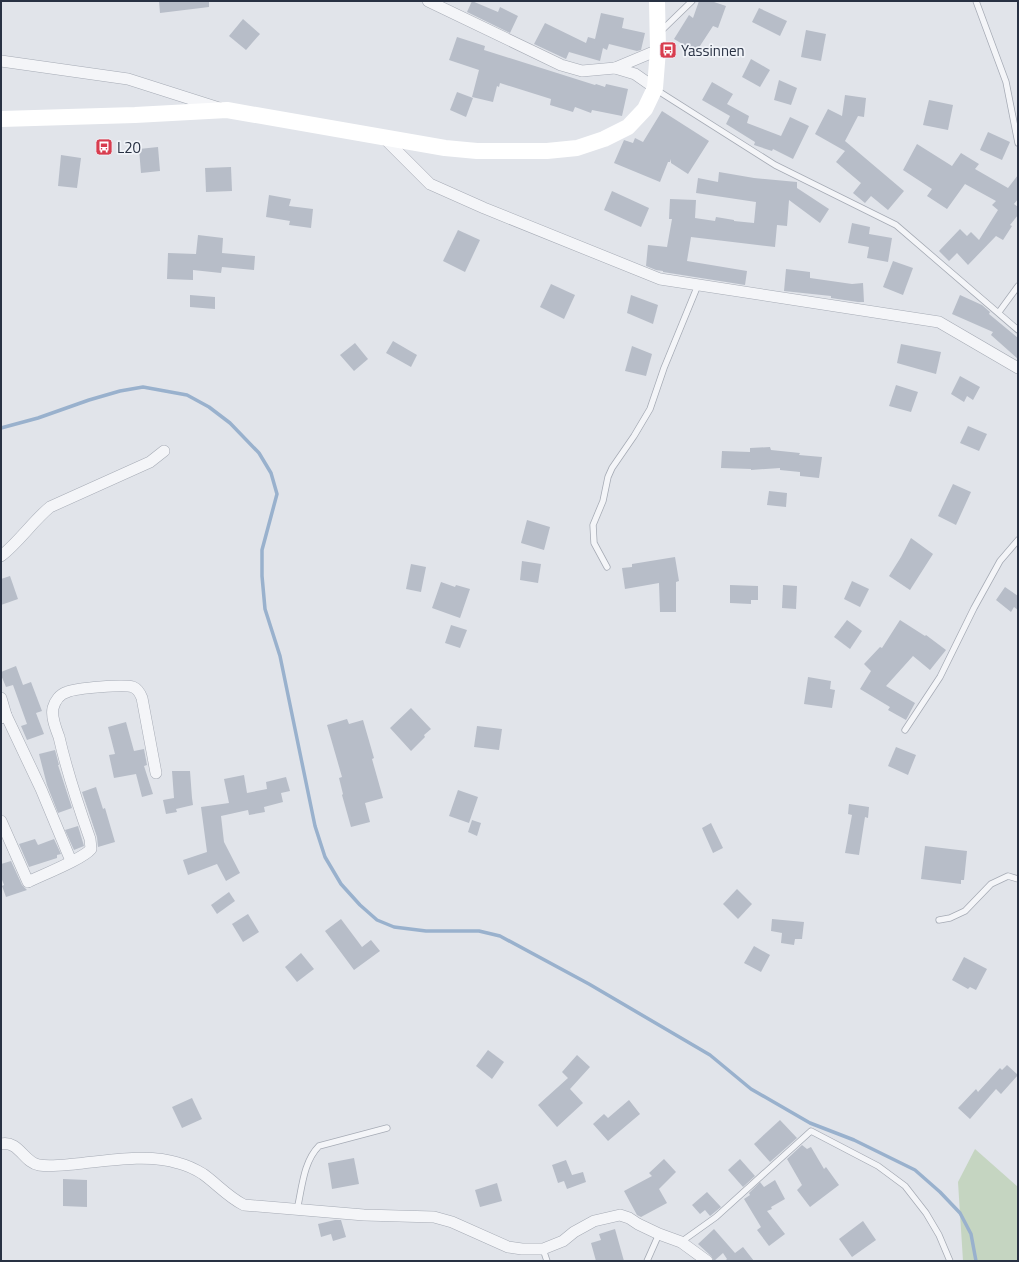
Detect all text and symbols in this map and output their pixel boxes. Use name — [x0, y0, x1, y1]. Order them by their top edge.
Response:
place label: Yassinnen — [681, 39, 745, 62]
bus stop icon: Yassinnen — [658, 40, 678, 60]
place label: L20 — [117, 136, 141, 159]
bus stop icon: L20 — [94, 137, 114, 157]

